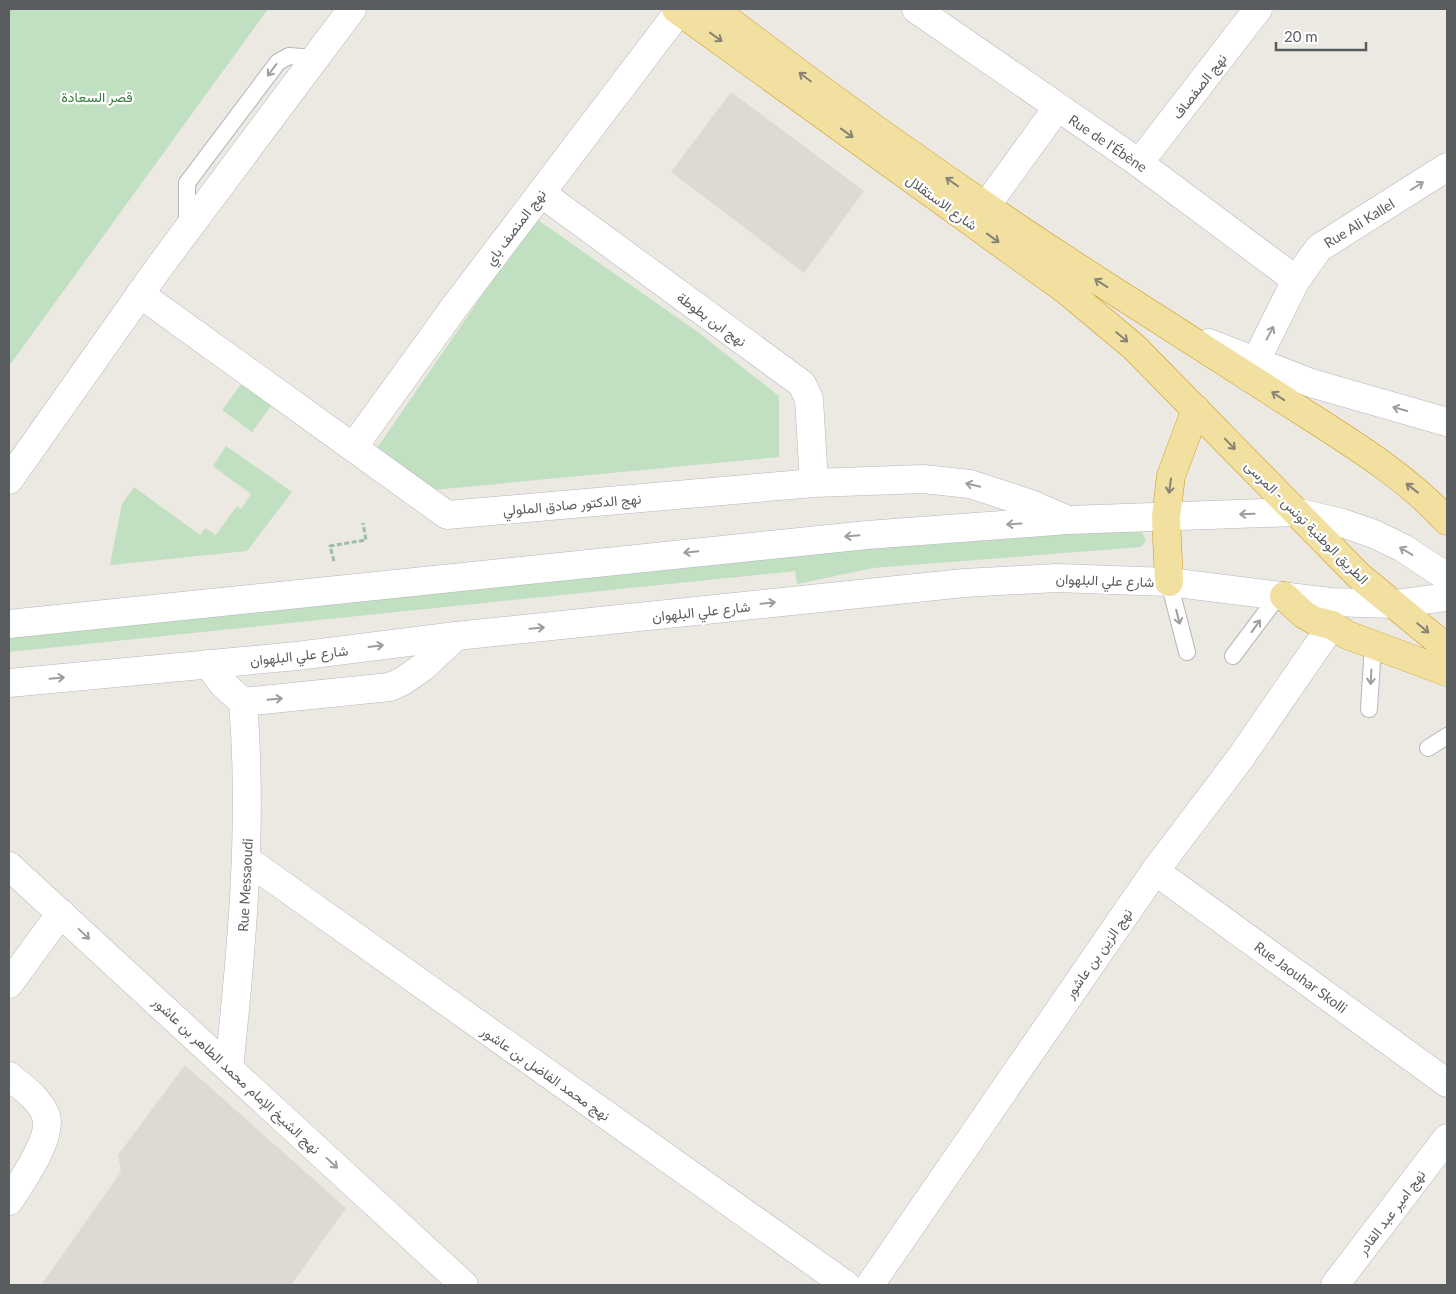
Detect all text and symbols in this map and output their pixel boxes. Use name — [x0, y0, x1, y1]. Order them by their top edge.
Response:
scale bar — [1276, 20, 1366, 52]
text: 20 m — [1284, 27, 1318, 45]
one-way arrow — [708, 32, 722, 42]
street label: نهج الصفصاف — [1168, 50, 1232, 124]
one-way arrow — [266, 63, 277, 76]
one-way arrow — [798, 72, 812, 82]
park label: قصر السعادة — [61, 88, 133, 106]
street label: Rue de l'Ébène — [1066, 111, 1150, 175]
one-way arrow — [840, 128, 854, 138]
street label: شارع الاستقلال — [901, 171, 981, 236]
one-way arrow — [945, 177, 959, 187]
one-way arrow — [1410, 180, 1424, 191]
street label: نهج المنصف باي — [481, 186, 552, 271]
street label: Rue Ali Kallel — [1321, 195, 1397, 251]
one-way arrow — [986, 233, 999, 244]
one-way arrow — [1094, 277, 1108, 288]
street label: نهج ابن بطوطة — [672, 288, 750, 352]
one-way arrow — [1266, 326, 1275, 341]
one-way arrow — [1115, 332, 1128, 343]
one-way arrow — [1271, 391, 1285, 401]
one-way arrow — [1393, 404, 1409, 413]
one-way arrow — [1224, 438, 1236, 450]
street label: الطريق الوطنية تونس - المرسى — [1241, 457, 1372, 588]
one-way arrow — [1165, 478, 1175, 494]
one-way arrow — [965, 480, 981, 489]
one-way arrow — [1405, 482, 1418, 493]
street label: نهج الدكتور صادق الملولي — [502, 489, 642, 523]
one-way arrow — [1239, 509, 1255, 519]
one-way arrow — [1007, 519, 1023, 528]
one-way arrow — [845, 531, 861, 541]
one-way arrow — [1400, 545, 1414, 555]
one-way arrow — [683, 547, 699, 557]
street label: شارع علي البلهوان — [1055, 570, 1155, 594]
street label: شارع علي البلهوان — [651, 597, 751, 629]
one-way arrow — [760, 598, 776, 608]
one-way arrow — [1174, 609, 1183, 625]
one-way arrow — [1250, 620, 1261, 633]
one-way arrow — [1417, 622, 1430, 634]
one-way arrow — [529, 623, 545, 633]
street label: شارع علي البلهوان — [249, 641, 349, 673]
one-way arrow — [367, 641, 383, 651]
one-way arrow — [1366, 669, 1375, 685]
one-way arrow — [49, 674, 65, 683]
one-way arrow — [267, 694, 283, 703]
street label: Rue Messaoudi — [234, 838, 256, 932]
street label: نهج الزين بن عاشور — [1060, 905, 1138, 1004]
one-way arrow — [77, 928, 90, 940]
street label: Rue Jaouhar Skolli — [1251, 938, 1351, 1016]
street label: نهج الشيخ الإمام محمد الطاهر بن عاشور — [147, 992, 324, 1159]
street label: نهج محمد الفاضل بن عاشور — [476, 1021, 614, 1126]
one-way arrow — [325, 1157, 338, 1169]
street label: نهج امير عبد القادر — [1353, 1166, 1431, 1260]

